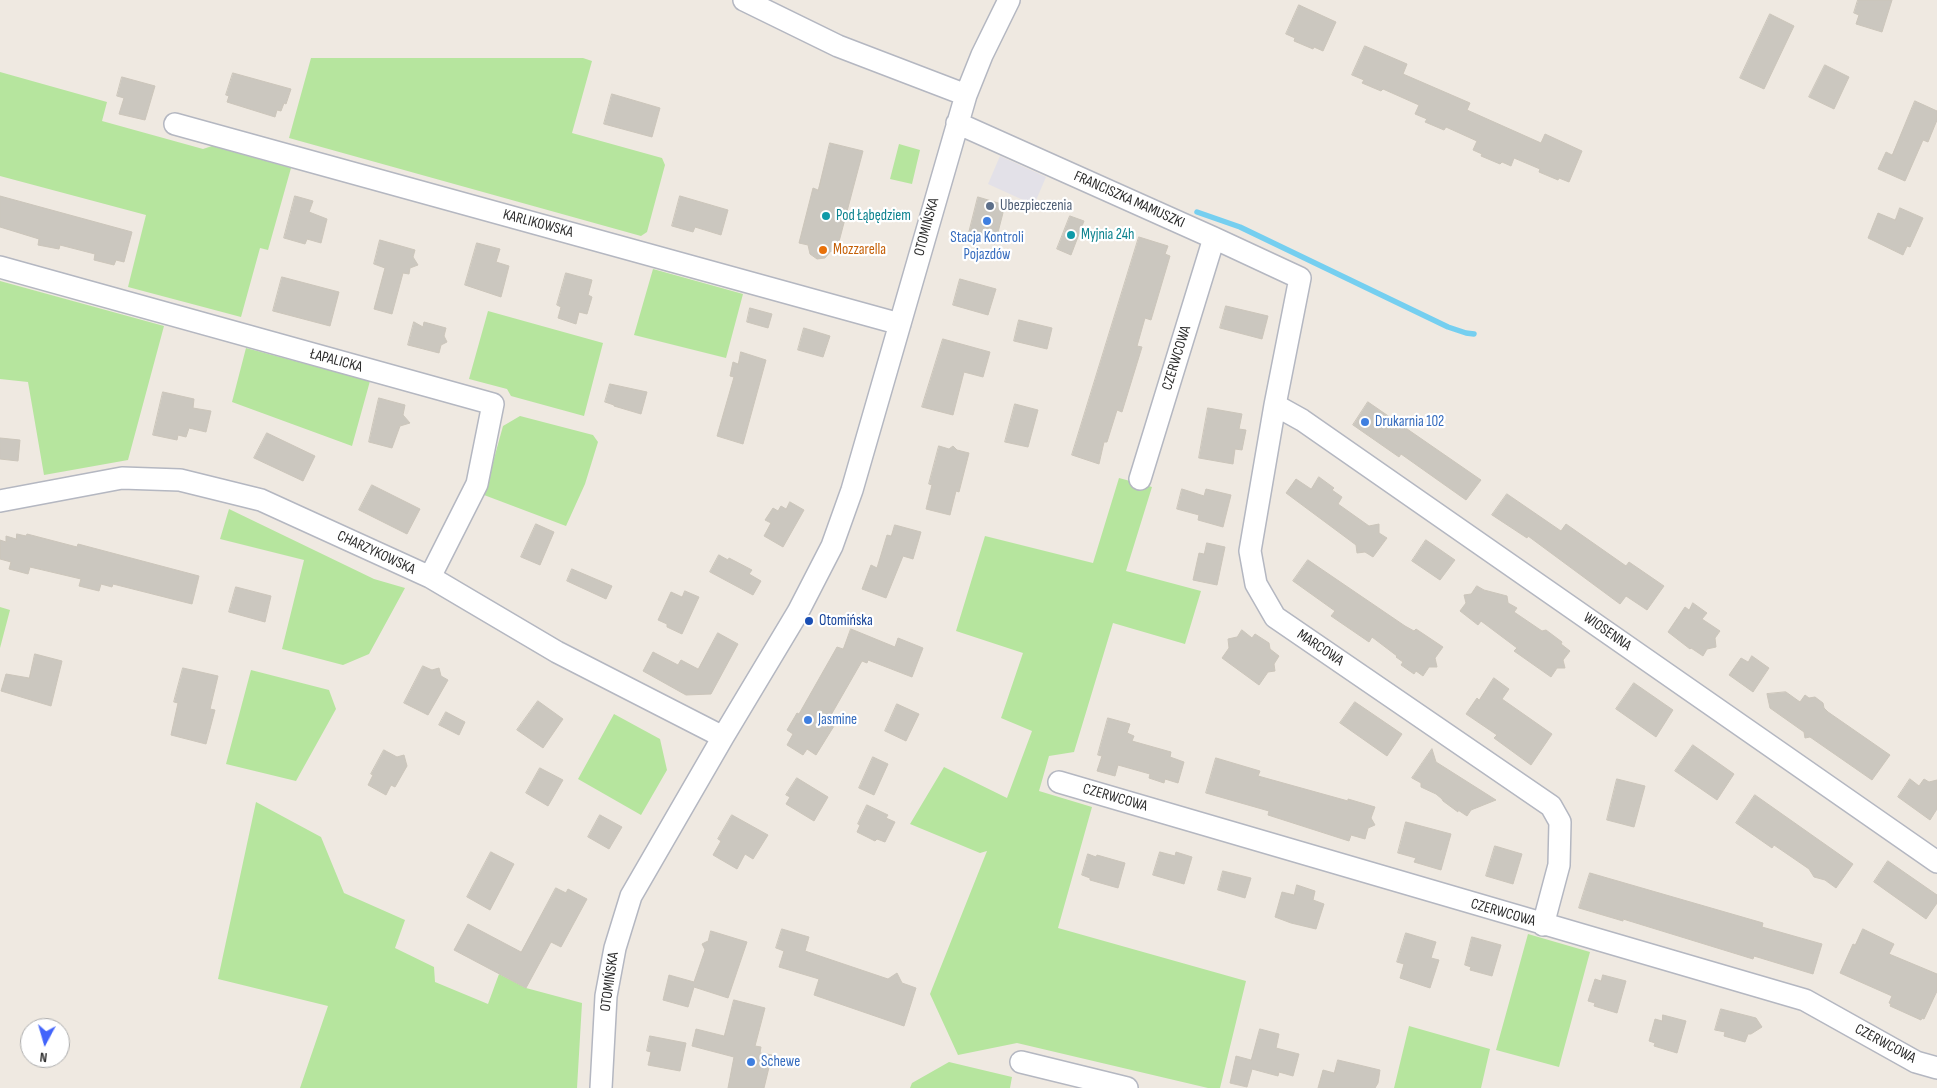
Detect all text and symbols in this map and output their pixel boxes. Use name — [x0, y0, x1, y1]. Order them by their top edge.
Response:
street label: FRANCISZKA MAMUSZKI — [1071, 167, 1187, 233]
street label: OTOMIŃSKA — [911, 196, 943, 258]
place label: Ubezpieczenia — [1000, 197, 1072, 215]
marker: Ubezpieczenia — [984, 200, 996, 212]
street label: KARLIKOWSKA — [501, 206, 575, 242]
place label: Pod Łąbędziem — [836, 207, 911, 225]
marker: Pod Łąbędziem — [820, 210, 832, 222]
marker: Stacja Kontroli Pojazdów — [981, 215, 993, 227]
place label: Myjnia 24h — [1081, 226, 1135, 244]
place label: Stacja Kontroli Pojazdów — [950, 229, 1024, 264]
marker: Myjnia 24h — [1065, 229, 1077, 241]
place label: Mozzarella — [833, 241, 886, 259]
marker: Mozzarella — [817, 244, 829, 256]
street label: CZERWCOWA — [1159, 324, 1195, 392]
street label: ŁAPALICKA — [308, 345, 364, 377]
place label: Drukarnia 102 — [1375, 413, 1444, 431]
marker: Drukarnia 102 — [1359, 416, 1371, 428]
street label: CHARZYKOWSKA — [334, 527, 418, 579]
street label: WIOSENNA — [1580, 609, 1634, 655]
place label: Otomińska — [819, 612, 873, 630]
marker: Otomińska — [803, 615, 815, 627]
street label: MARCOWA — [1293, 626, 1347, 670]
place label: Jasmine — [818, 711, 857, 729]
marker: Jasmine — [802, 714, 814, 726]
street label: CZERWCOWA — [1081, 780, 1149, 816]
street label: CZERWCOWA — [1469, 895, 1537, 931]
street label: OTOMIŃSKA — [597, 951, 623, 1013]
north arrow — [20, 1018, 70, 1068]
street label: CZERWCOWA — [1851, 1020, 1919, 1068]
text: N — [39, 1049, 48, 1066]
place label: Schewe — [761, 1053, 800, 1071]
marker: Schewe — [745, 1056, 757, 1068]

